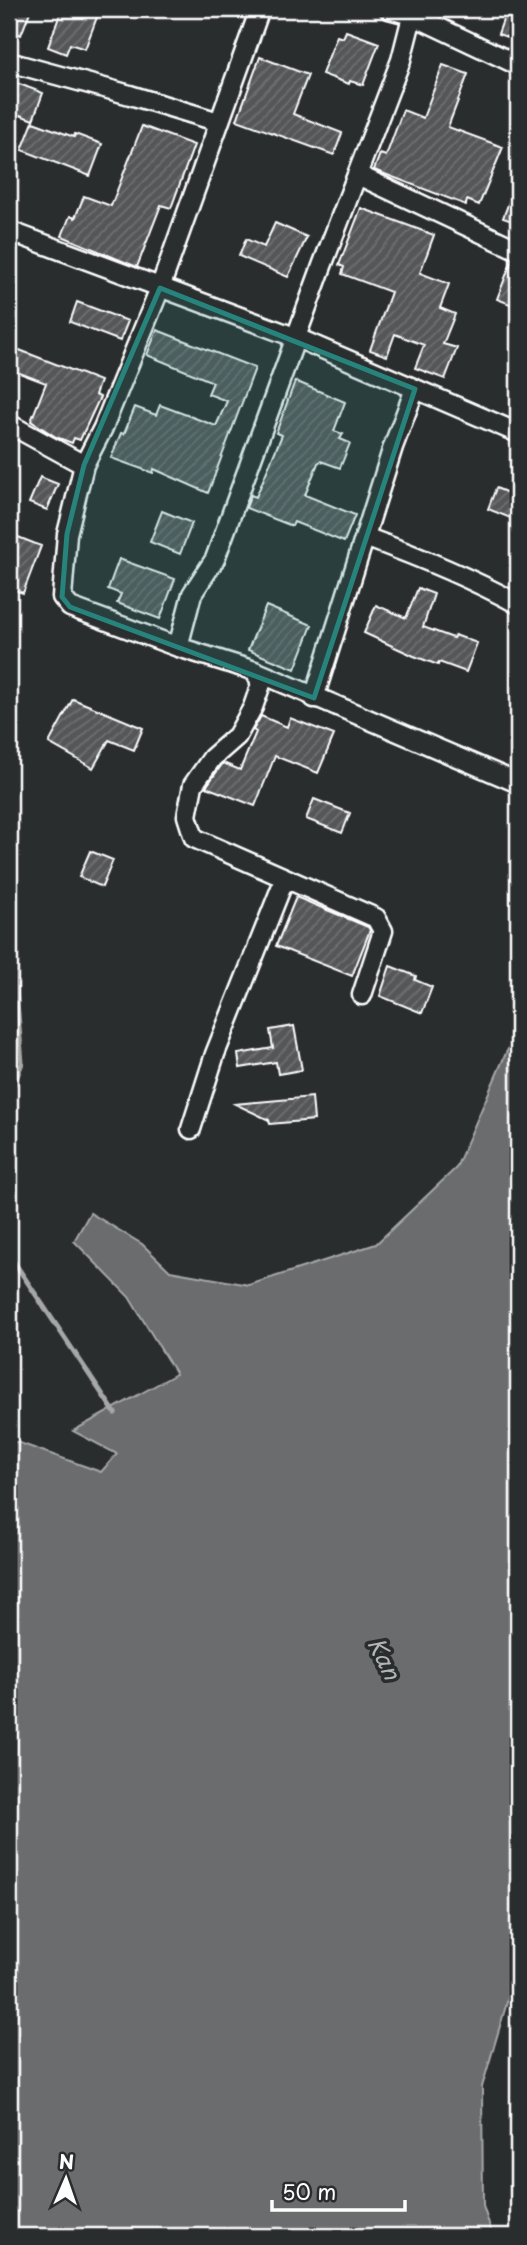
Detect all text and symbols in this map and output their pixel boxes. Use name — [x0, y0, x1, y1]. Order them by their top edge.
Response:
water label: Kan — [360, 1631, 411, 1686]
north arrow — [32, 2144, 102, 2214]
text: N — [59, 2147, 75, 2175]
scale bar — [272, 2168, 405, 2212]
text: 50 m — [282, 2175, 336, 2207]

